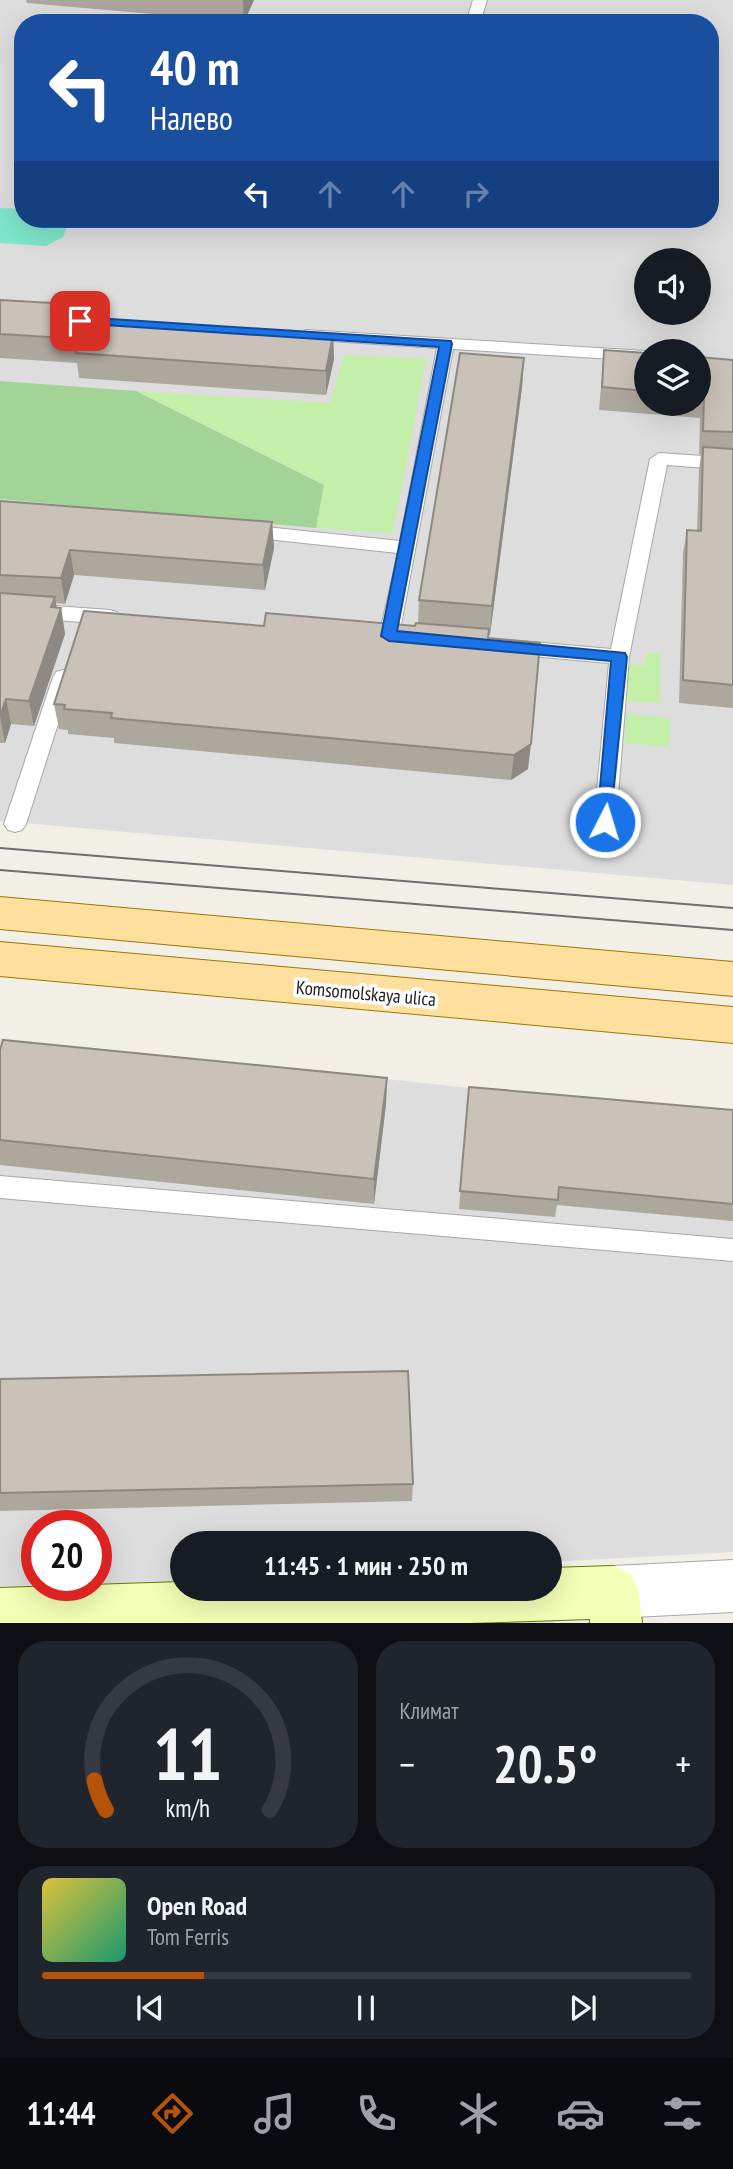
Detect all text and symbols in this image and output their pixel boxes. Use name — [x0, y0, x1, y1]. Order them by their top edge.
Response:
text: 40 m — [150, 35, 239, 99]
icon: left — [35, 42, 126, 133]
text: Налево — [150, 97, 233, 139]
icon: left — [238, 175, 276, 213]
icon: ahead — [311, 175, 349, 213]
icon: ahead — [384, 175, 422, 213]
icon: right — [457, 175, 495, 213]
map controls — [634, 248, 711, 416]
button: sound — [634, 248, 711, 325]
pin — [50, 291, 110, 351]
icon: arrive — [61, 302, 99, 340]
button: layers — [634, 339, 711, 416]
position arrow — [568, 785, 642, 859]
street label: Komsomolskaya ulica — [295, 975, 437, 1011]
speed limit sign: 20 — [21, 1510, 112, 1601]
text: 11:45 · 1 мин · 250 m — [264, 1549, 468, 1582]
text: Климат — [400, 1696, 459, 1725]
text: 11 — [153, 1707, 223, 1801]
text: 20.5° — [493, 1730, 598, 1797]
text: − — [400, 1739, 415, 1788]
text: + — [675, 1739, 691, 1788]
text: km/h — [166, 1792, 210, 1824]
text: Open Road — [147, 1889, 247, 1922]
text: Tom Ferris — [147, 1922, 229, 1951]
icon: previous — [131, 1989, 169, 2027]
icon: pause — [347, 1989, 385, 2027]
icon: next — [564, 1989, 602, 2027]
icon: directions — [148, 2089, 197, 2138]
icon: music — [250, 2089, 299, 2138]
icon: phone — [352, 2089, 401, 2138]
icon: climate — [454, 2089, 503, 2138]
icon: car — [556, 2089, 605, 2138]
icon: filters — [658, 2089, 707, 2138]
text: 11:44 — [26, 2092, 96, 2134]

